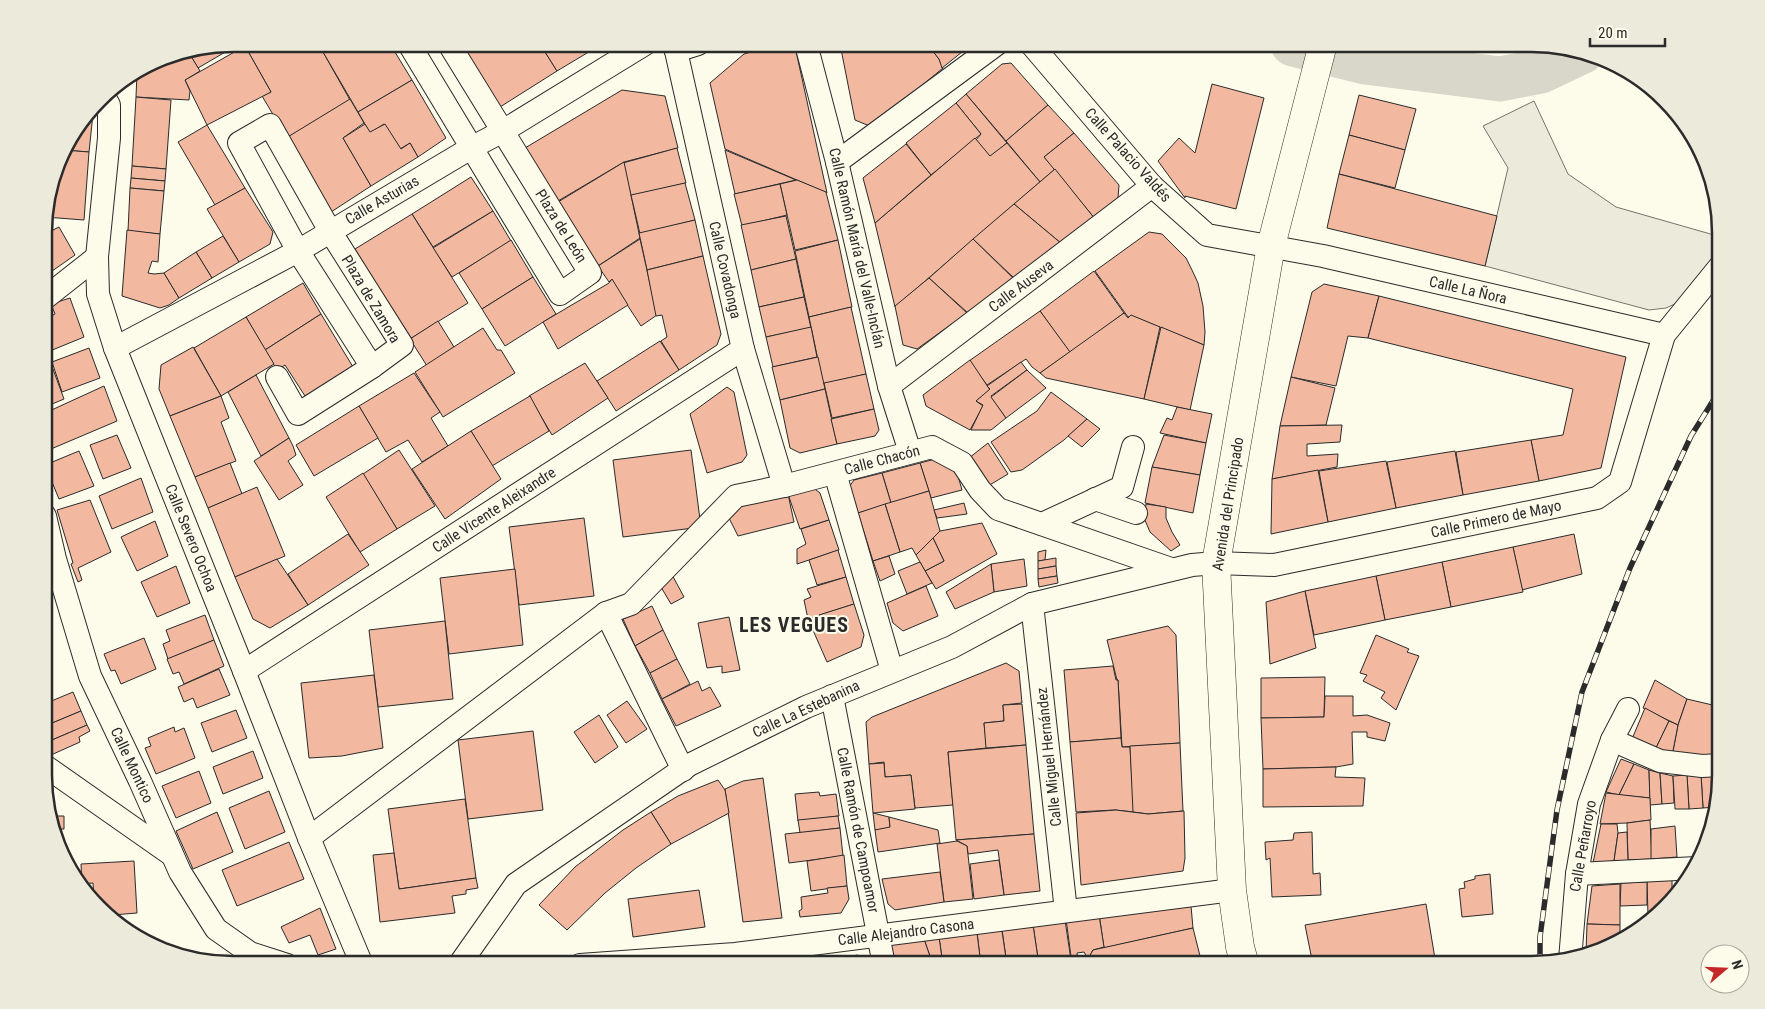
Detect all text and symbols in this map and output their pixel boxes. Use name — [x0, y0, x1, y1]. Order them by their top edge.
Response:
scale bar — [1590, 15, 1665, 47]
text: 20 m — [1598, 24, 1628, 42]
street label: Calle Palacio Valdés — [1081, 104, 1175, 206]
street label: Calle Ramón María del Valle-Inclán — [825, 146, 889, 350]
street label: Calle Asturias — [342, 172, 422, 228]
street label: Plaza de León — [531, 186, 591, 266]
street label: Calle Covadonga — [705, 220, 745, 320]
street label: Plaza de Zamora — [338, 252, 404, 346]
street label: Calle Auseva — [985, 256, 1057, 316]
street label: Calle La Ñora — [1427, 272, 1509, 308]
street label: Avenida del Principado — [1209, 436, 1247, 572]
street label: Calle Chacón — [842, 441, 922, 479]
street label: Calle Vicente Aleixandre — [429, 463, 559, 557]
street label: Calle Severo Ochoa — [161, 482, 221, 594]
street label: Calle Primero de Mayo — [1429, 496, 1563, 542]
district label: LES VEGUES — [739, 613, 849, 637]
street label: Calle La Estebanina — [749, 676, 863, 742]
street label: Calle Miguel Hernández — [1033, 686, 1065, 828]
street label: Calle Montico — [107, 724, 157, 806]
street label: Calle Ramón de Campoamor — [833, 746, 883, 915]
street label: Calle Peñarroyo — [1566, 799, 1600, 893]
street label: Calle Alejandro Casona — [837, 915, 975, 949]
north arrow — [1700, 944, 1750, 994]
text: N — [1728, 958, 1746, 971]

